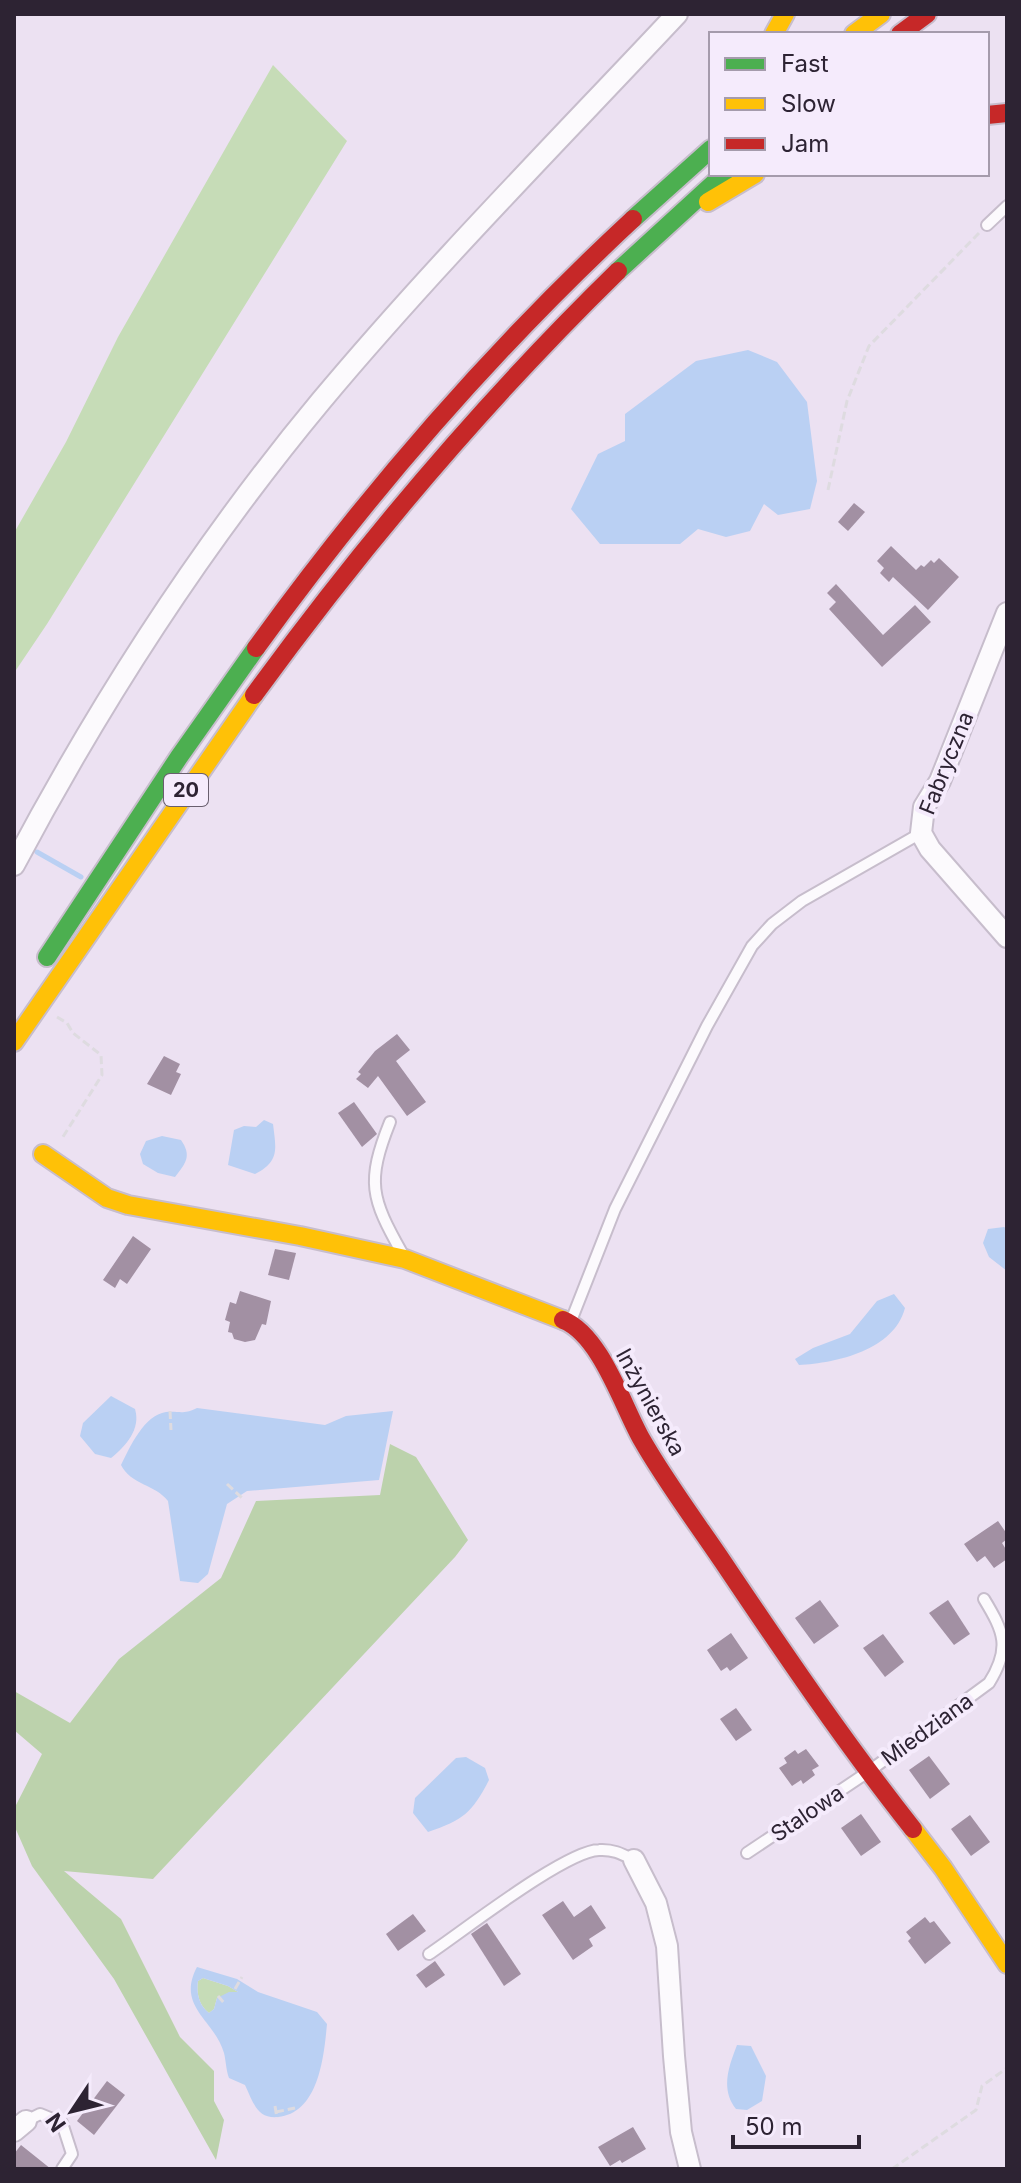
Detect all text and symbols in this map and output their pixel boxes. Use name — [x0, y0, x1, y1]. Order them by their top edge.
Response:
legend — [709, 32, 989, 176]
text: Fast — [781, 49, 829, 78]
text: Slow — [781, 89, 836, 118]
text: Jam — [781, 129, 829, 158]
street label: Fabryczna — [914, 708, 978, 818]
road number: 20 — [164, 774, 208, 806]
street label: Inżynierska — [611, 1344, 691, 1460]
street label: Miedziana — [876, 1687, 978, 1771]
street label: Stalowa — [766, 1779, 848, 1847]
north arrow — [32, 2071, 112, 2151]
scale bar — [733, 2099, 859, 2149]
text: N — [40, 2108, 71, 2137]
text: 50 m — [745, 2112, 803, 2141]

